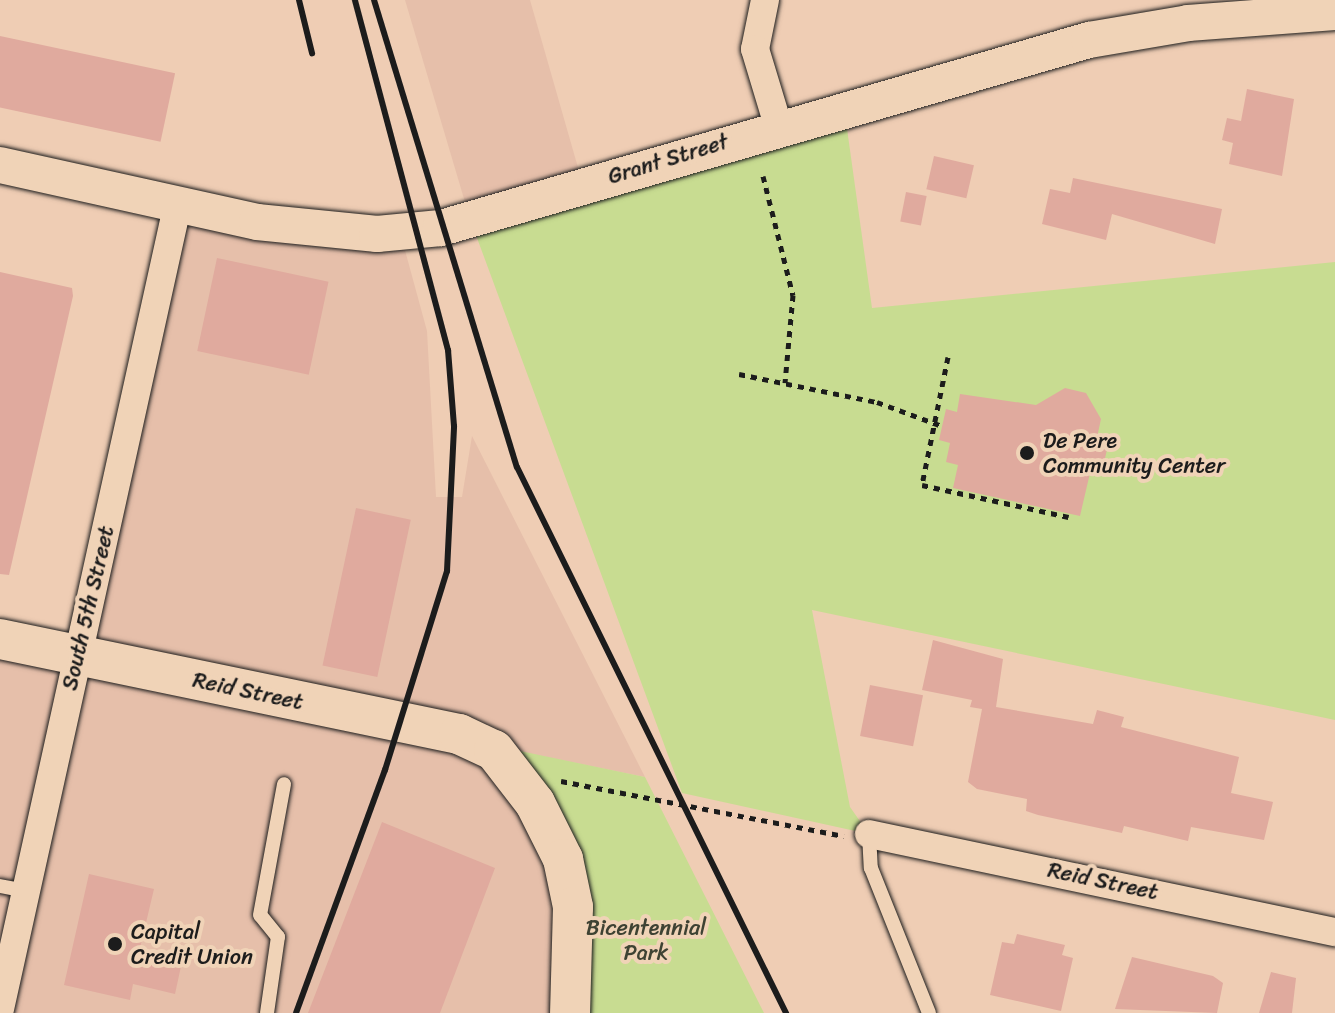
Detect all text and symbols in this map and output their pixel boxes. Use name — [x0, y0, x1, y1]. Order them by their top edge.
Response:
street label: Grant Street — [605, 128, 731, 190]
place label: De Pere Community Center — [1043, 427, 1225, 478]
marker: De Pere Community Center — [1018, 444, 1036, 462]
street label: South 5th Street — [56, 523, 120, 693]
street label: Reid Street — [190, 666, 306, 716]
street label: Reid Street — [1045, 856, 1161, 906]
park label: Bicentennial Park — [586, 914, 706, 966]
place label: Capital Credit Union — [131, 918, 253, 970]
marker: Capital Credit Union — [106, 935, 124, 953]

